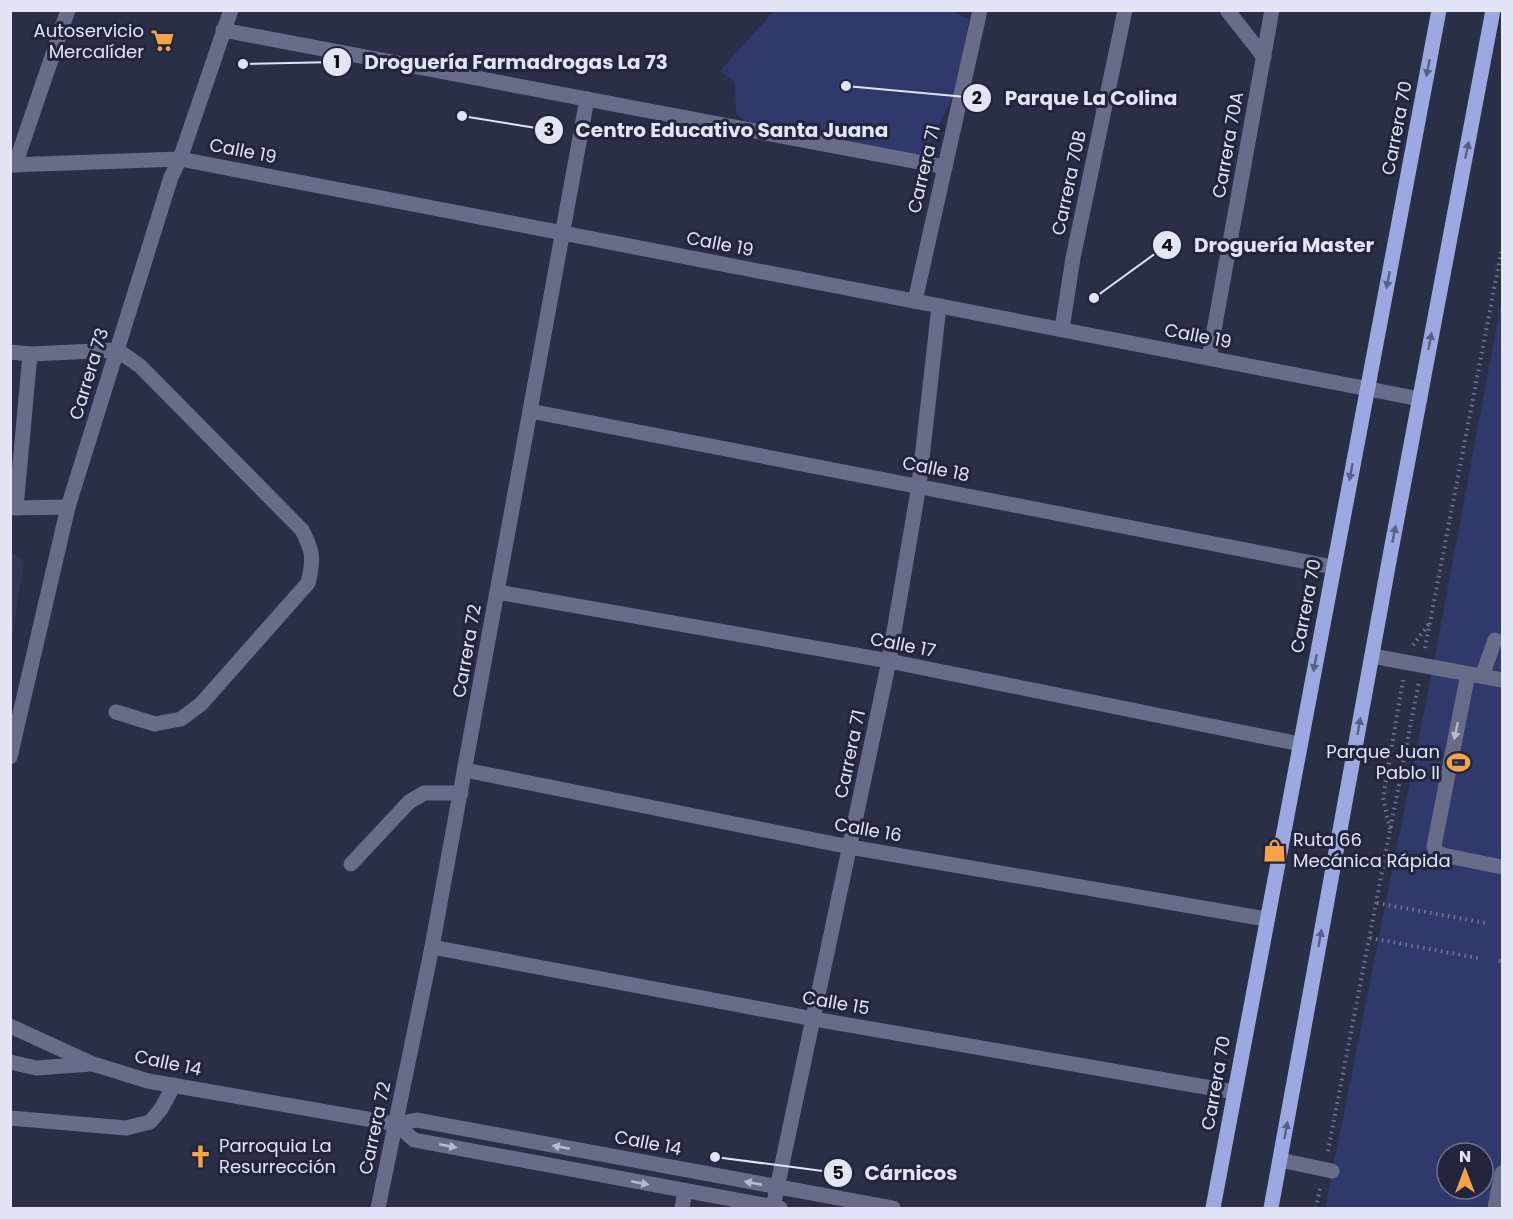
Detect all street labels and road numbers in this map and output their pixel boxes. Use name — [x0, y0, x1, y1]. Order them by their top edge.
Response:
street label: Carrera 70 — [1375, 79, 1418, 177]
street label: Carrera 70A — [1206, 90, 1249, 200]
street label: Carrera 71 — [901, 122, 946, 216]
street label: Carrera 70B — [1045, 128, 1092, 238]
street label: Calle 19 — [207, 132, 279, 169]
street label: Calle 19 — [684, 225, 756, 262]
street label: Calle 19 — [1162, 317, 1234, 354]
street label: Carrera 73 — [63, 325, 114, 423]
street label: Calle 18 — [900, 450, 972, 487]
street label: Carrera 70 — [1284, 557, 1327, 655]
street label: Carrera 72 — [446, 602, 487, 700]
street label: Calle 17 — [868, 626, 938, 663]
street label: Carrera 71 — [828, 707, 871, 800]
street label: Calle 16 — [832, 811, 904, 848]
street label: Calle 15 — [800, 984, 872, 1021]
street label: Carrera 70 — [1195, 1034, 1236, 1132]
street label: Calle 14 — [132, 1043, 204, 1082]
street label: Carrera 72 — [352, 1079, 397, 1177]
street label: Calle 14 — [612, 1124, 684, 1161]

